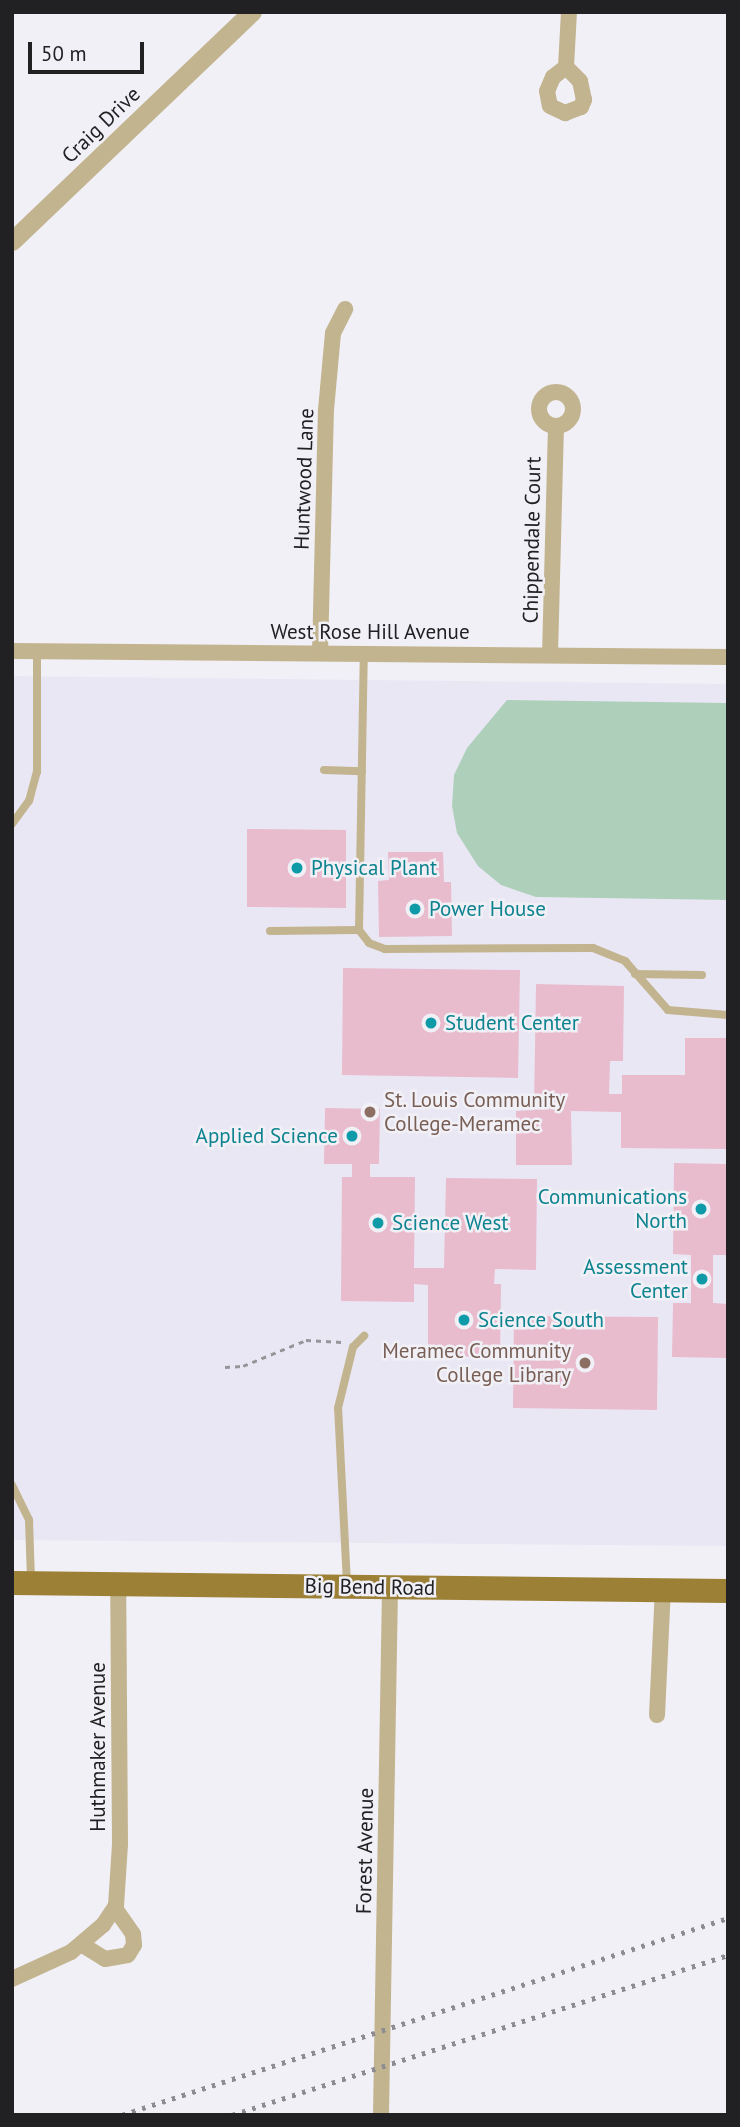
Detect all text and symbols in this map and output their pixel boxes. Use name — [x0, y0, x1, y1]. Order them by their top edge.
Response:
scale bar — [32, 28, 147, 72]
text: 50 m — [41, 40, 87, 67]
street label: Craig Drive — [57, 82, 145, 168]
street label: Huntwood Lane — [289, 408, 319, 550]
street label: Chippendale Court — [518, 456, 546, 624]
street label: West Rose Hill Avenue — [270, 619, 470, 645]
place label: Physical Plant — [311, 855, 437, 881]
marker: Physical Plant — [289, 860, 305, 876]
place label: Power House — [429, 896, 546, 922]
marker: Power House — [407, 901, 423, 917]
place label: Student Center — [445, 1010, 579, 1036]
marker: Student Center — [423, 1015, 439, 1031]
place label: St. Louis Community College-Meramec — [384, 1087, 567, 1137]
marker: St. Louis Community College-Meramec — [362, 1104, 378, 1120]
place label: Applied Science — [196, 1123, 338, 1149]
marker: Applied Science — [344, 1128, 360, 1144]
place label: Communications North — [538, 1184, 687, 1234]
marker: Communications North — [693, 1201, 709, 1217]
place label: Science West — [392, 1210, 509, 1236]
marker: Science West — [370, 1215, 386, 1231]
place label: Assessment Center — [583, 1254, 688, 1304]
marker: Assessment Center — [694, 1271, 710, 1287]
place label: Science South — [478, 1307, 604, 1333]
marker: Science South — [456, 1312, 472, 1328]
place label: Meramec Community College Library — [382, 1338, 571, 1388]
marker: Meramec Community College Library — [577, 1355, 593, 1371]
street label: Big Bend Road — [305, 1573, 435, 1601]
street label: Huthmaker Avenue — [85, 1662, 111, 1832]
street label: Forest Avenue — [351, 1787, 379, 1915]

